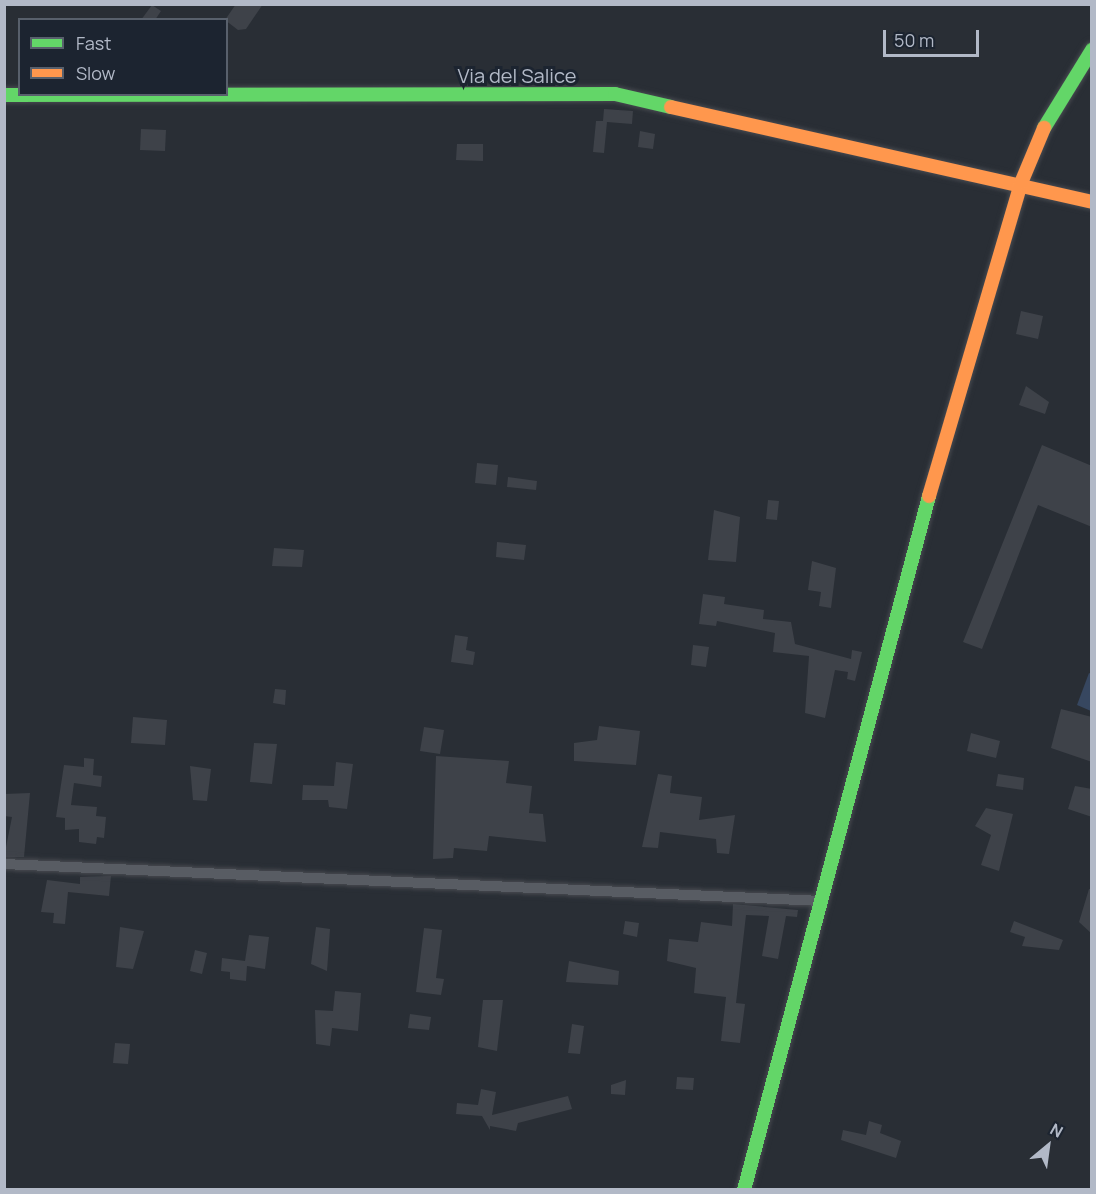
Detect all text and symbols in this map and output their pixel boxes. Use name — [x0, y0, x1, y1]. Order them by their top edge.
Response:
legend — [18, 18, 228, 96]
scale bar — [886, 18, 982, 56]
text: 50 m — [894, 28, 934, 52]
text: Fast — [76, 31, 111, 55]
text: Slow — [76, 61, 115, 85]
street label: Via del Salice — [458, 63, 576, 87]
north arrow — [1018, 1116, 1078, 1176]
text: N — [1046, 1118, 1067, 1143]

